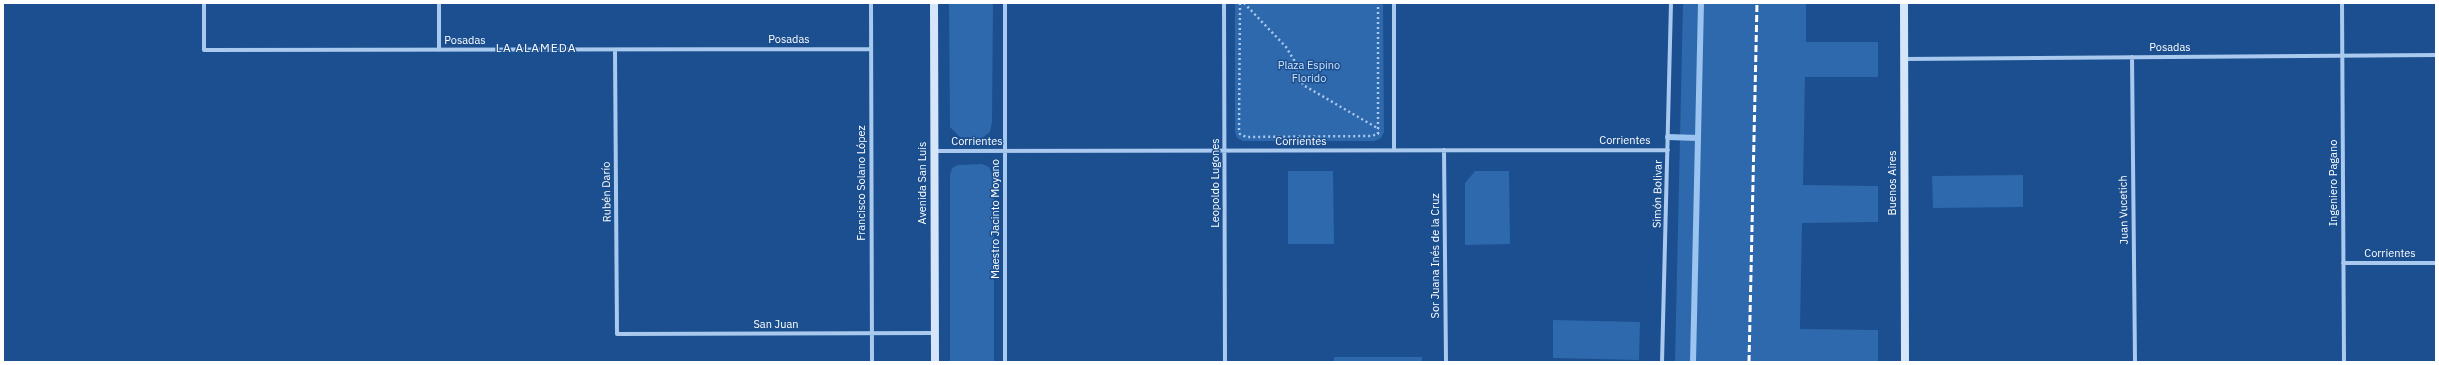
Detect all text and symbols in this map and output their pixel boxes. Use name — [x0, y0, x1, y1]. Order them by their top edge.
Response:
street label: Posadas — [768, 33, 810, 47]
street label: Posadas — [444, 34, 486, 48]
street label: Posadas — [2149, 41, 2191, 55]
district label: LA ALAMEDA — [496, 42, 576, 56]
park label: Plaza Espino Florido — [1278, 59, 1340, 85]
street label: Francisco Solano López — [855, 125, 869, 241]
street label: Corrientes — [1599, 134, 1651, 148]
street label: Corrientes — [951, 135, 1003, 149]
street label: Corrientes — [1275, 135, 1327, 149]
street label: Leopoldo Lugones — [1209, 138, 1223, 228]
street label: Ingeniero Pagano — [2327, 140, 2341, 226]
street label: Avenida San Luis — [916, 142, 930, 224]
street label: Buenos Aires — [1886, 150, 1900, 216]
street label: Maestro Jacinto Moyano — [989, 159, 1003, 279]
street label: Simón Bolivar — [1651, 160, 1665, 228]
street label: Rubén Darío — [600, 162, 614, 222]
street label: Juan Vucetich — [2117, 175, 2131, 245]
street label: Sor Juana Inés de la Cruz — [1429, 194, 1443, 318]
street label: Corrientes — [2364, 247, 2416, 261]
street label: San Juan — [753, 318, 799, 332]

